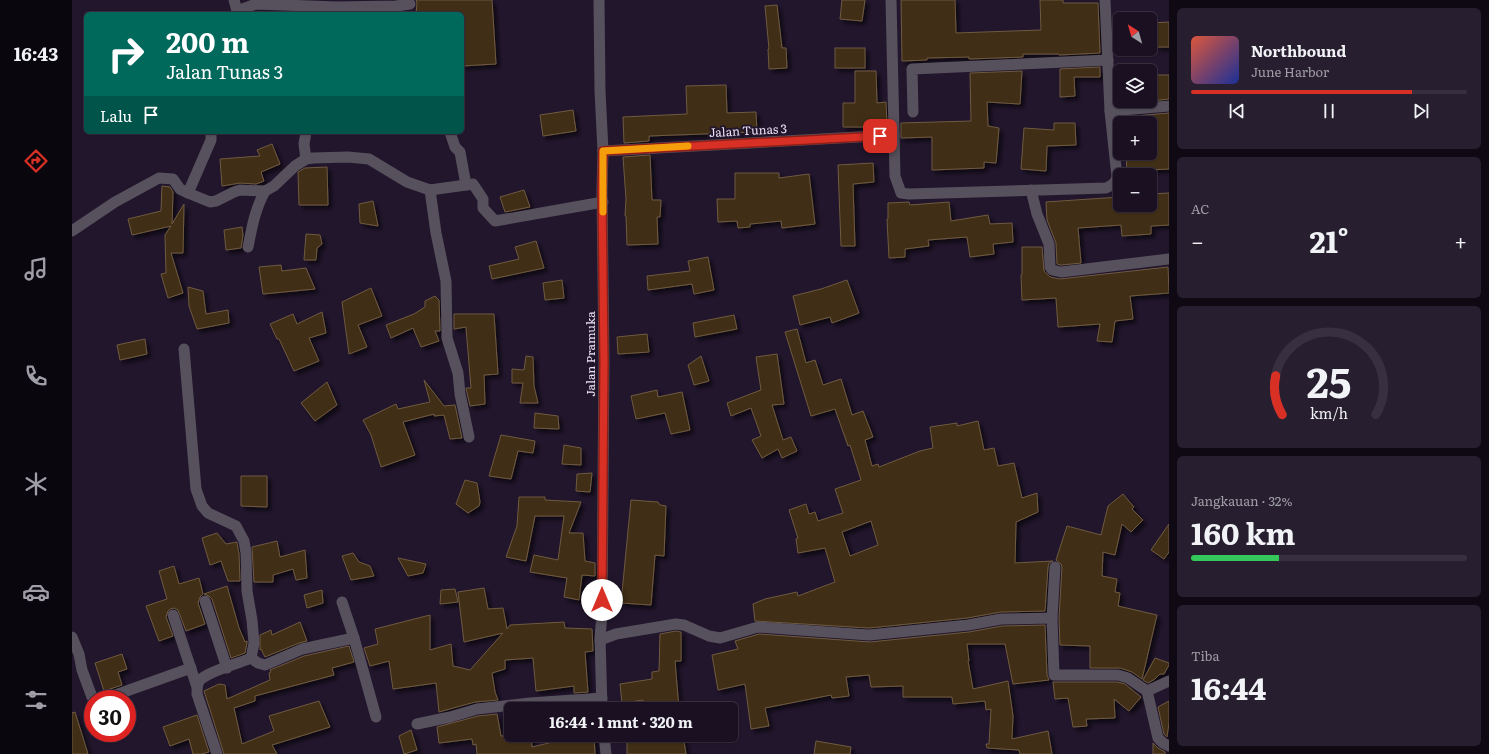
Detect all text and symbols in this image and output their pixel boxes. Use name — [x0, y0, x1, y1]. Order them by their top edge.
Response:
north arrow — [1113, 12, 1157, 56]
map controls — [1113, 12, 1157, 212]
text: 200 m — [166, 20, 249, 62]
icon: right — [100, 28, 152, 80]
text: Northbound — [1251, 39, 1346, 62]
text: 16:43 — [14, 40, 58, 67]
text: Jalan Tunas 3 — [166, 58, 283, 85]
text: June Harbor — [1251, 62, 1329, 81]
button: layers — [1113, 64, 1157, 108]
icon: previous — [1226, 100, 1248, 122]
icon: pause — [1318, 100, 1340, 122]
icon: next — [1410, 100, 1432, 122]
text: Lalu — [100, 104, 132, 127]
icon: arrive — [140, 104, 162, 126]
button: + — [1113, 116, 1157, 160]
street label: Jalan Tunas 3 — [708, 119, 788, 141]
pin — [863, 119, 897, 153]
icon: arrive — [869, 125, 891, 147]
icon: directions — [22, 147, 50, 175]
button: − — [1113, 168, 1157, 212]
text: AC — [1191, 199, 1209, 218]
text: 21° — [1309, 218, 1349, 262]
text: − — [1191, 224, 1204, 257]
text: + — [1454, 224, 1467, 257]
icon: music — [22, 255, 50, 283]
street label: Jalan Pramuka — [581, 311, 599, 397]
text: 25 — [1307, 349, 1351, 411]
icon: phone — [22, 362, 50, 390]
text: km/h — [1310, 402, 1349, 423]
icon: climate — [22, 470, 50, 498]
text: Jangkauan · 32% — [1191, 491, 1293, 510]
text: 160 km — [1191, 510, 1295, 554]
icon: car — [22, 578, 50, 606]
position arrow — [581, 579, 623, 621]
text: Tiba — [1191, 646, 1219, 665]
text: 16:44 — [1191, 665, 1266, 709]
icon: filters — [22, 686, 50, 714]
speed limit sign: 30 — [84, 690, 136, 742]
text: 16:44 · 1 mnt · 320 m — [549, 710, 693, 733]

